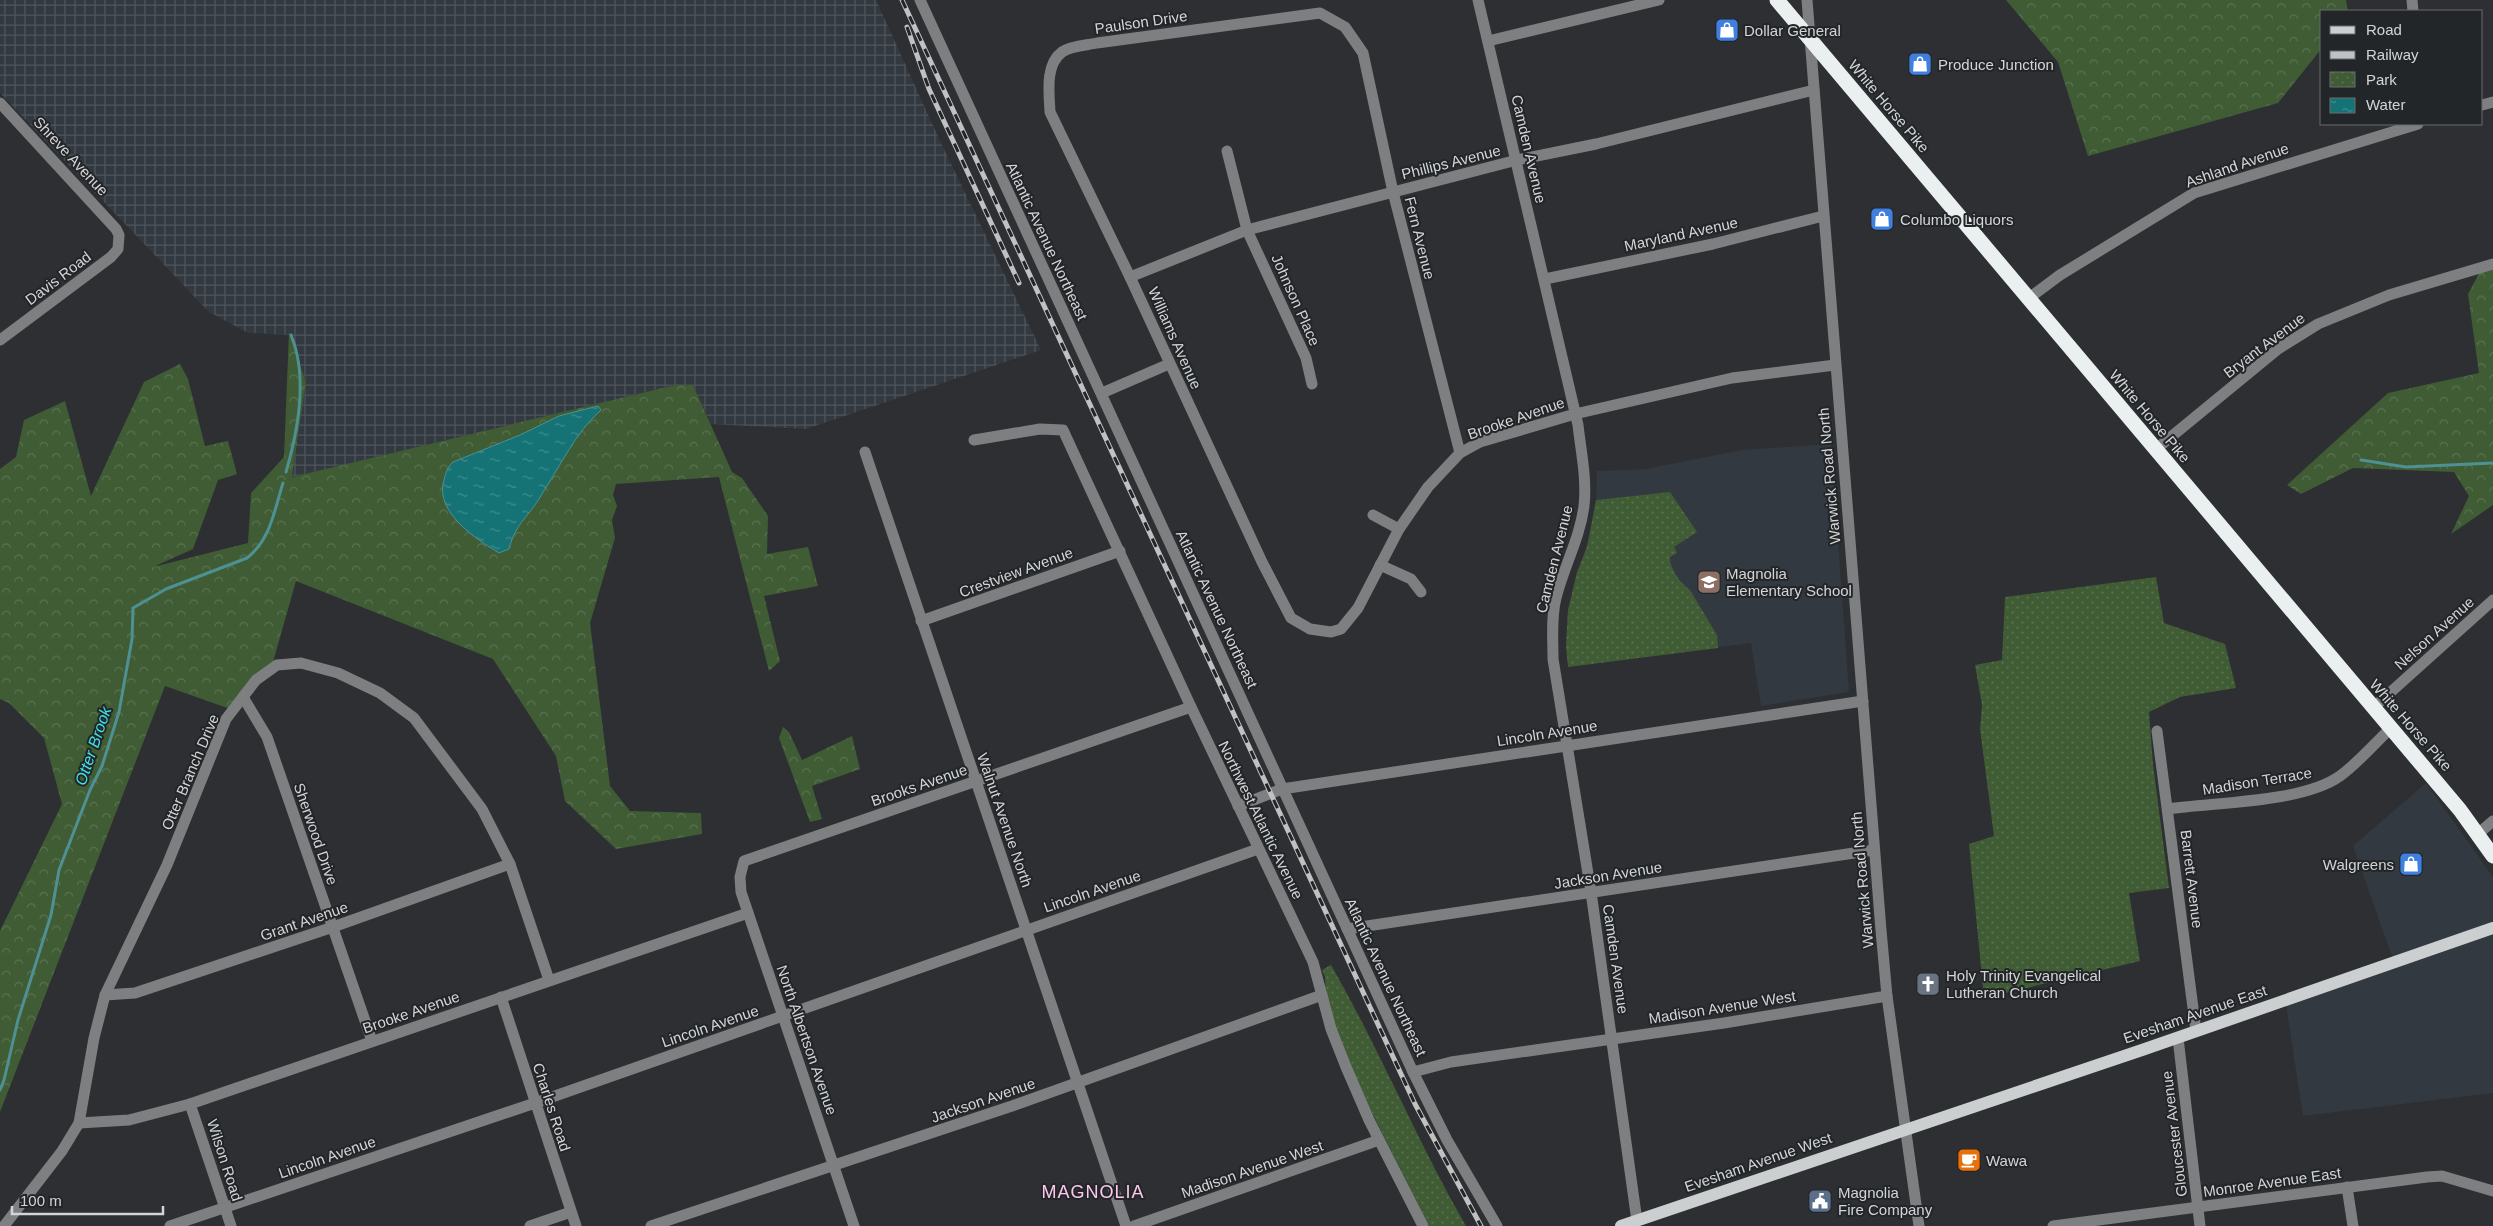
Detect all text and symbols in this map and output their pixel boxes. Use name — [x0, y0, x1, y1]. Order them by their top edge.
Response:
street label: Paulson Drive — [1094, 7, 1188, 37]
legend — [2320, 10, 2483, 125]
shop icon: Dollar General — [1714, 17, 1740, 43]
text: Road — [2366, 21, 2402, 38]
place label: Dollar General — [1744, 22, 1841, 39]
text: Railway — [2366, 46, 2419, 63]
shop icon: Produce Junction — [1907, 51, 1933, 77]
street label: White Horse Pike — [1845, 56, 1933, 156]
place label: Produce Junction — [1938, 56, 2054, 73]
text: Park — [2366, 71, 2397, 88]
street label: Camden Avenue — [1508, 93, 1550, 205]
text: Water — [2366, 96, 2405, 113]
street label: Shreve Avenue — [30, 113, 112, 199]
street label: Ashland Avenue — [2183, 139, 2291, 191]
street label: Phillips Avenue — [1400, 141, 1502, 183]
street label: Atlantic Avenue Northeast — [1003, 159, 1091, 323]
street label: Fern Avenue — [1401, 195, 1439, 281]
shop icon: Columbo Liquors — [1869, 206, 1895, 232]
place label: Columbo Liquors — [1900, 211, 2013, 228]
street label: Maryland Avenue — [1623, 214, 1739, 254]
street label: Davis Road — [22, 248, 94, 308]
street label: Johnson Place — [1268, 252, 1324, 348]
street label: Williams Avenue — [1145, 284, 1205, 392]
street label: Bryant Avenue — [2220, 309, 2308, 381]
street label: White Horse Pike — [2106, 366, 2194, 466]
street label: Brooke Avenue — [1465, 393, 1567, 443]
street label: Warwick Road North — [1815, 407, 1843, 545]
street label: Camden Avenue — [1532, 503, 1576, 615]
street label: Atlantic Avenue Northeast — [1173, 527, 1261, 691]
street label: Crestview Avenue — [957, 544, 1075, 600]
place label: Magnolia Elementary School — [1726, 565, 1852, 599]
school or university icon: Magnolia Elementary School — [1696, 569, 1722, 595]
street label: Nelson Avenue — [2391, 593, 2477, 673]
street label: White Horse Pike — [2367, 676, 2455, 774]
water label: Otter Brook — [72, 704, 115, 787]
street label: Otter Branch Drive — [158, 712, 222, 832]
street label: Lincoln Avenue — [1496, 717, 1598, 749]
street label: Northwest Atlantic Avenue — [1215, 738, 1307, 902]
street label: Walnut Avenue North — [974, 751, 1036, 889]
street label: Brooks Avenue — [869, 761, 969, 809]
street label: Madison Terrace — [2201, 764, 2313, 798]
street label: Sherwood Drive — [291, 781, 341, 887]
street label: Warwick Road North — [1848, 811, 1876, 949]
street label: Barrett Avenue — [2178, 829, 2206, 929]
shop icon: Walgreens — [2398, 851, 2424, 877]
place label: Walgreens — [2323, 856, 2394, 873]
street label: Jackson Avenue — [1553, 858, 1663, 892]
street label: Lincoln Avenue — [1041, 866, 1143, 916]
street label: Atlantic Avenue Northeast — [1342, 895, 1430, 1059]
street label: Grant Avenue — [258, 898, 350, 944]
street label: Camden Avenue — [1600, 903, 1632, 1015]
street label: North Albertson Avenue — [773, 963, 841, 1117]
place label: Holy Trinity Evangelical Lutheran Church — [1946, 967, 2101, 1001]
church icon: Holy Trinity Evangelical Lutheran Church — [1915, 971, 1941, 997]
street label: Evesham Avenue East — [2121, 981, 2270, 1047]
street label: Brooke Avenue — [360, 987, 462, 1037]
street label: Madison Avenue West — [1647, 987, 1798, 1027]
street label: Lincoln Avenue — [659, 1001, 761, 1051]
street label: Charles Road — [530, 1061, 574, 1153]
street label: Gloucester Avenue — [2158, 1070, 2190, 1198]
street label: Jackson Avenue — [929, 1074, 1037, 1126]
street label: Wilson Road — [204, 1117, 246, 1203]
street label: Evesham Avenue West — [1682, 1129, 1835, 1195]
street label: Lincoln Avenue — [276, 1132, 378, 1182]
street label: Madison Avenue West — [1179, 1136, 1326, 1201]
cafe icon: Wawa — [1956, 1147, 1982, 1173]
place label: Wawa — [1986, 1152, 2028, 1169]
street label: Monroe Avenue East — [2202, 1164, 2343, 1200]
district label: MAGNOLIA — [1041, 1182, 1145, 1202]
scale bar — [12, 1184, 164, 1216]
place label: Magnolia Fire Company — [1838, 1184, 1933, 1218]
public building icon: Magnolia Fire Company — [1807, 1188, 1833, 1214]
text: 100 m — [20, 1192, 62, 1209]

